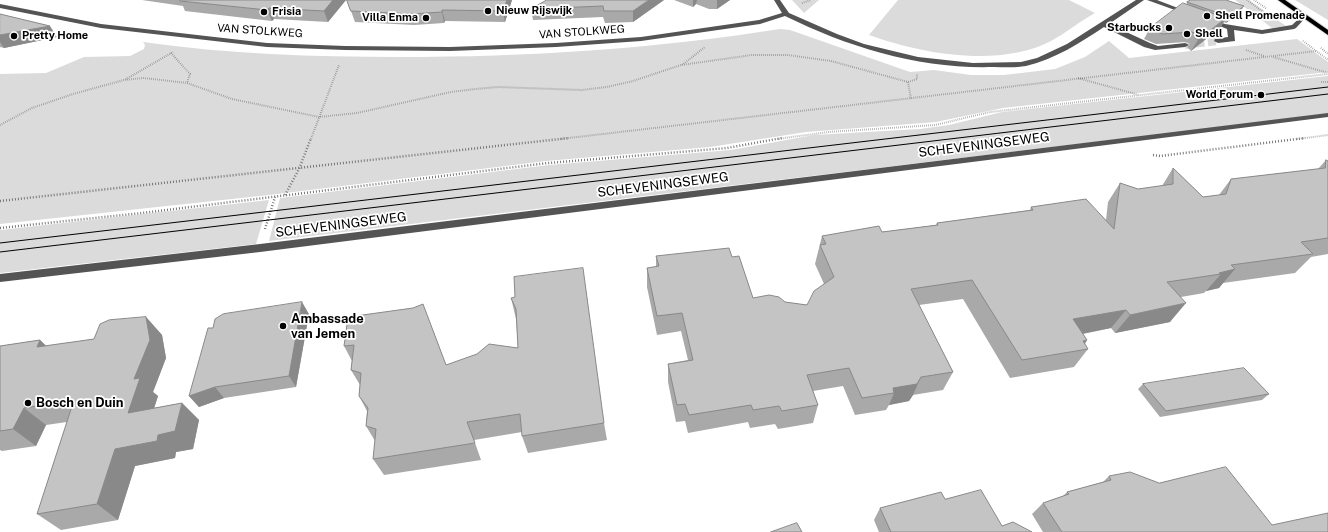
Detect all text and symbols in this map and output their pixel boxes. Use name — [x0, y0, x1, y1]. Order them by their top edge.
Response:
place label: Nieuw Rijswijk — [496, 4, 572, 18]
place label: Frisia — [272, 5, 301, 19]
marker: Nieuw Rijswijk — [483, 6, 493, 16]
marker: Frisia — [259, 7, 269, 17]
place label: Shell Promenade — [1215, 9, 1305, 23]
place label: Villa Enma — [362, 11, 418, 25]
marker: Shell Promenade — [1202, 11, 1212, 21]
marker: Villa Enma — [421, 13, 431, 23]
street label: VAN STOLKWEG — [217, 21, 303, 41]
place label: Starbucks — [1107, 21, 1161, 35]
street label: VAN STOLKWEG — [539, 22, 625, 42]
marker: Starbucks — [1164, 23, 1174, 33]
place label: Shell — [1195, 27, 1223, 41]
place label: Pretty Home — [22, 29, 88, 43]
marker: Shell — [1182, 29, 1192, 39]
marker: Pretty Home — [9, 31, 19, 41]
place label: World Forum — [1186, 88, 1253, 102]
marker: World Forum — [1256, 90, 1266, 100]
street label: SCHEVENINGSEWEG — [918, 129, 1050, 161]
street label: SCHEVENINGSEWEG — [597, 169, 729, 201]
street label: SCHEVENINGSEWEG — [275, 209, 407, 241]
place label: Ambassade van Jemen — [291, 311, 364, 342]
marker: Ambassade van Jemen — [278, 321, 288, 331]
place label: Bosch en Duin — [36, 395, 123, 411]
marker: Bosch en Duin — [23, 398, 33, 408]

